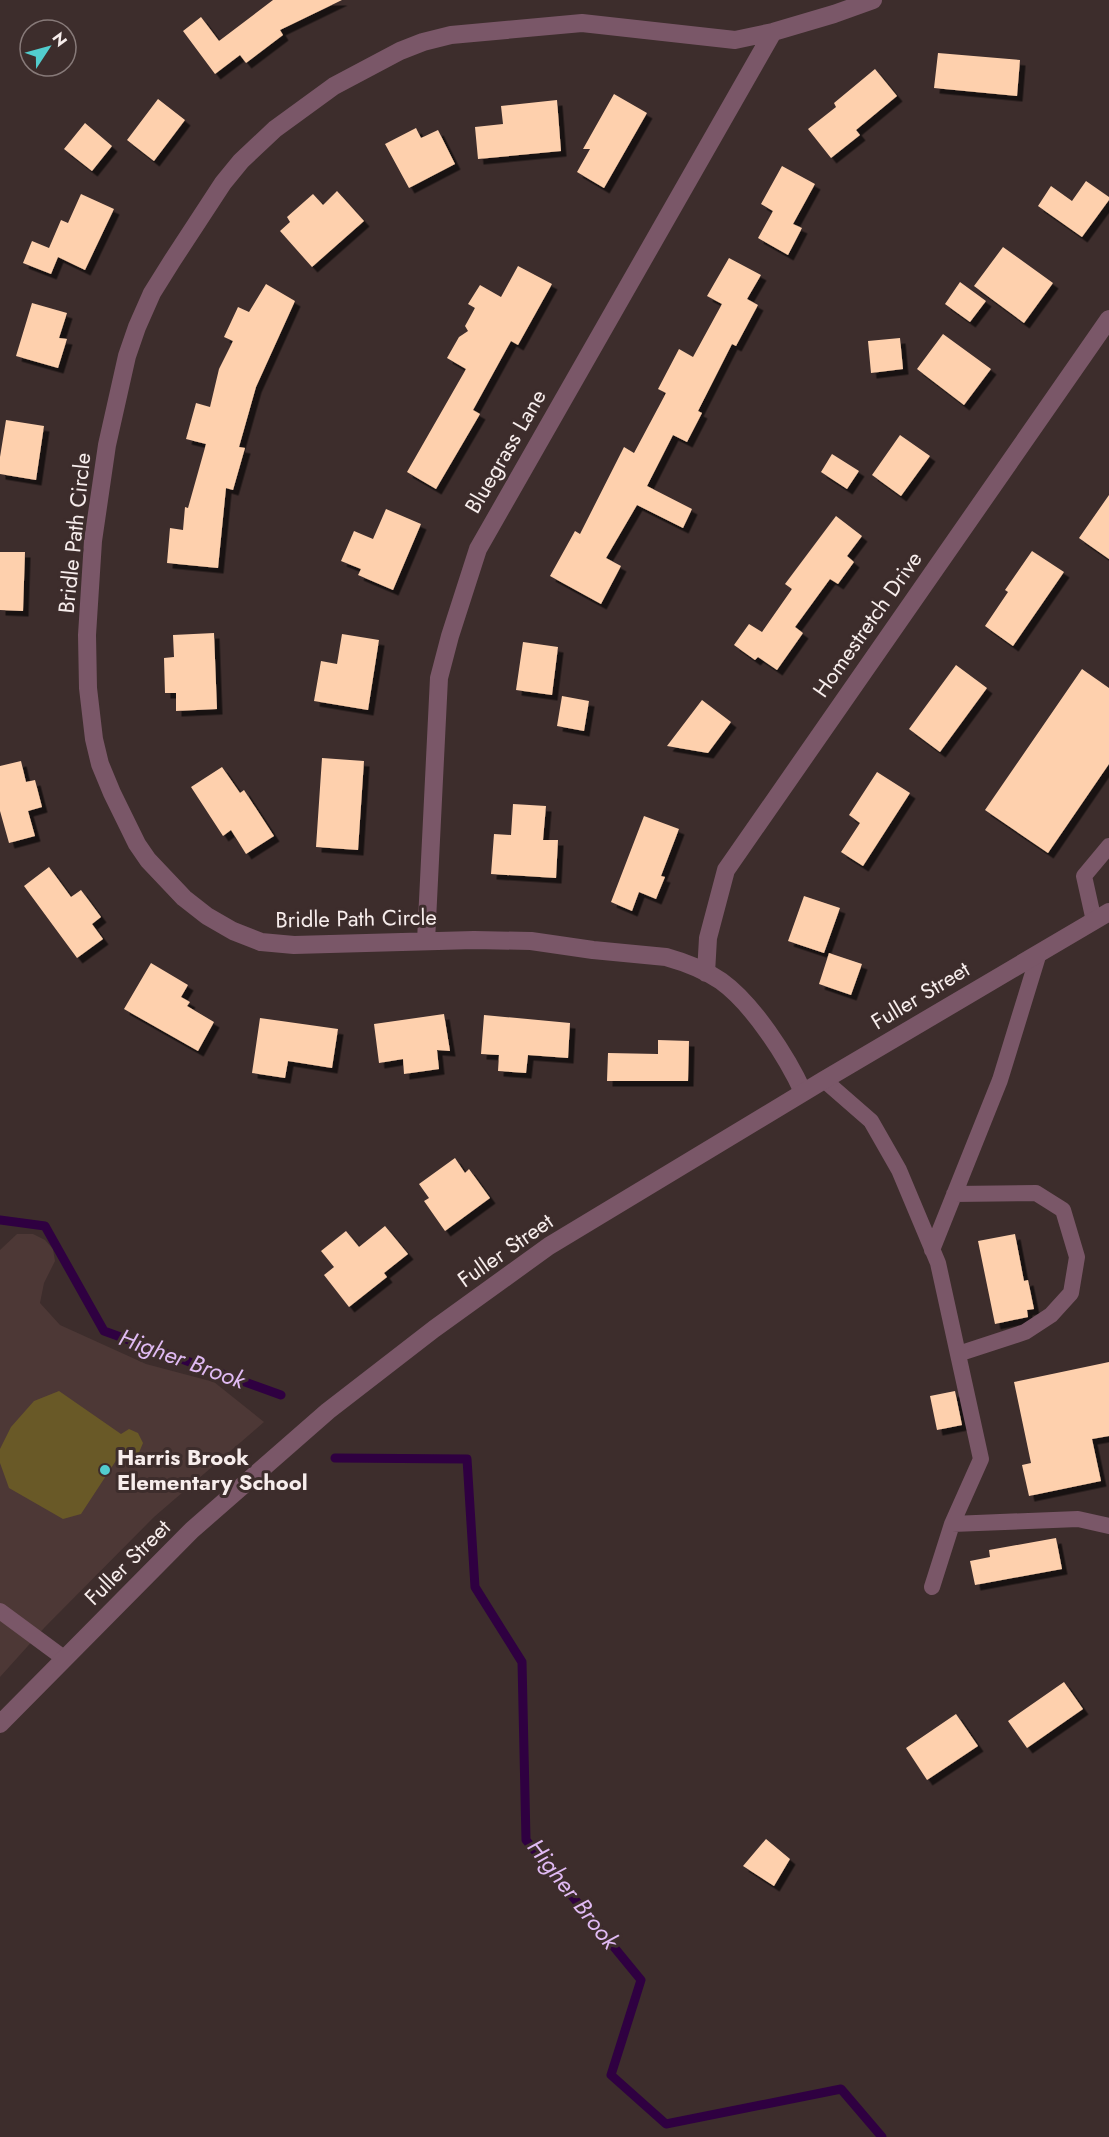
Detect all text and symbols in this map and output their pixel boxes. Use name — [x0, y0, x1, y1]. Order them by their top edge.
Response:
north arrow — [18, 18, 78, 78]
text: N — [47, 28, 73, 51]
street label: Bluegrass Lane — [456, 383, 554, 519]
street label: Bridle Path Circle — [50, 451, 98, 615]
street label: Homestretch Drive — [805, 544, 929, 704]
street label: Bridle Path Circle — [275, 901, 437, 935]
street label: Fuller Street — [865, 953, 976, 1037]
street label: Fuller Street — [451, 1205, 560, 1295]
water label: Higher Brook — [114, 1320, 252, 1398]
place label: Harris Brook Elementary School — [117, 1441, 308, 1498]
marker: Harris Brook Elementary School — [98, 1463, 112, 1477]
street label: Fuller Street — [77, 1511, 178, 1612]
water label: Higher Brook — [519, 1831, 629, 1958]

